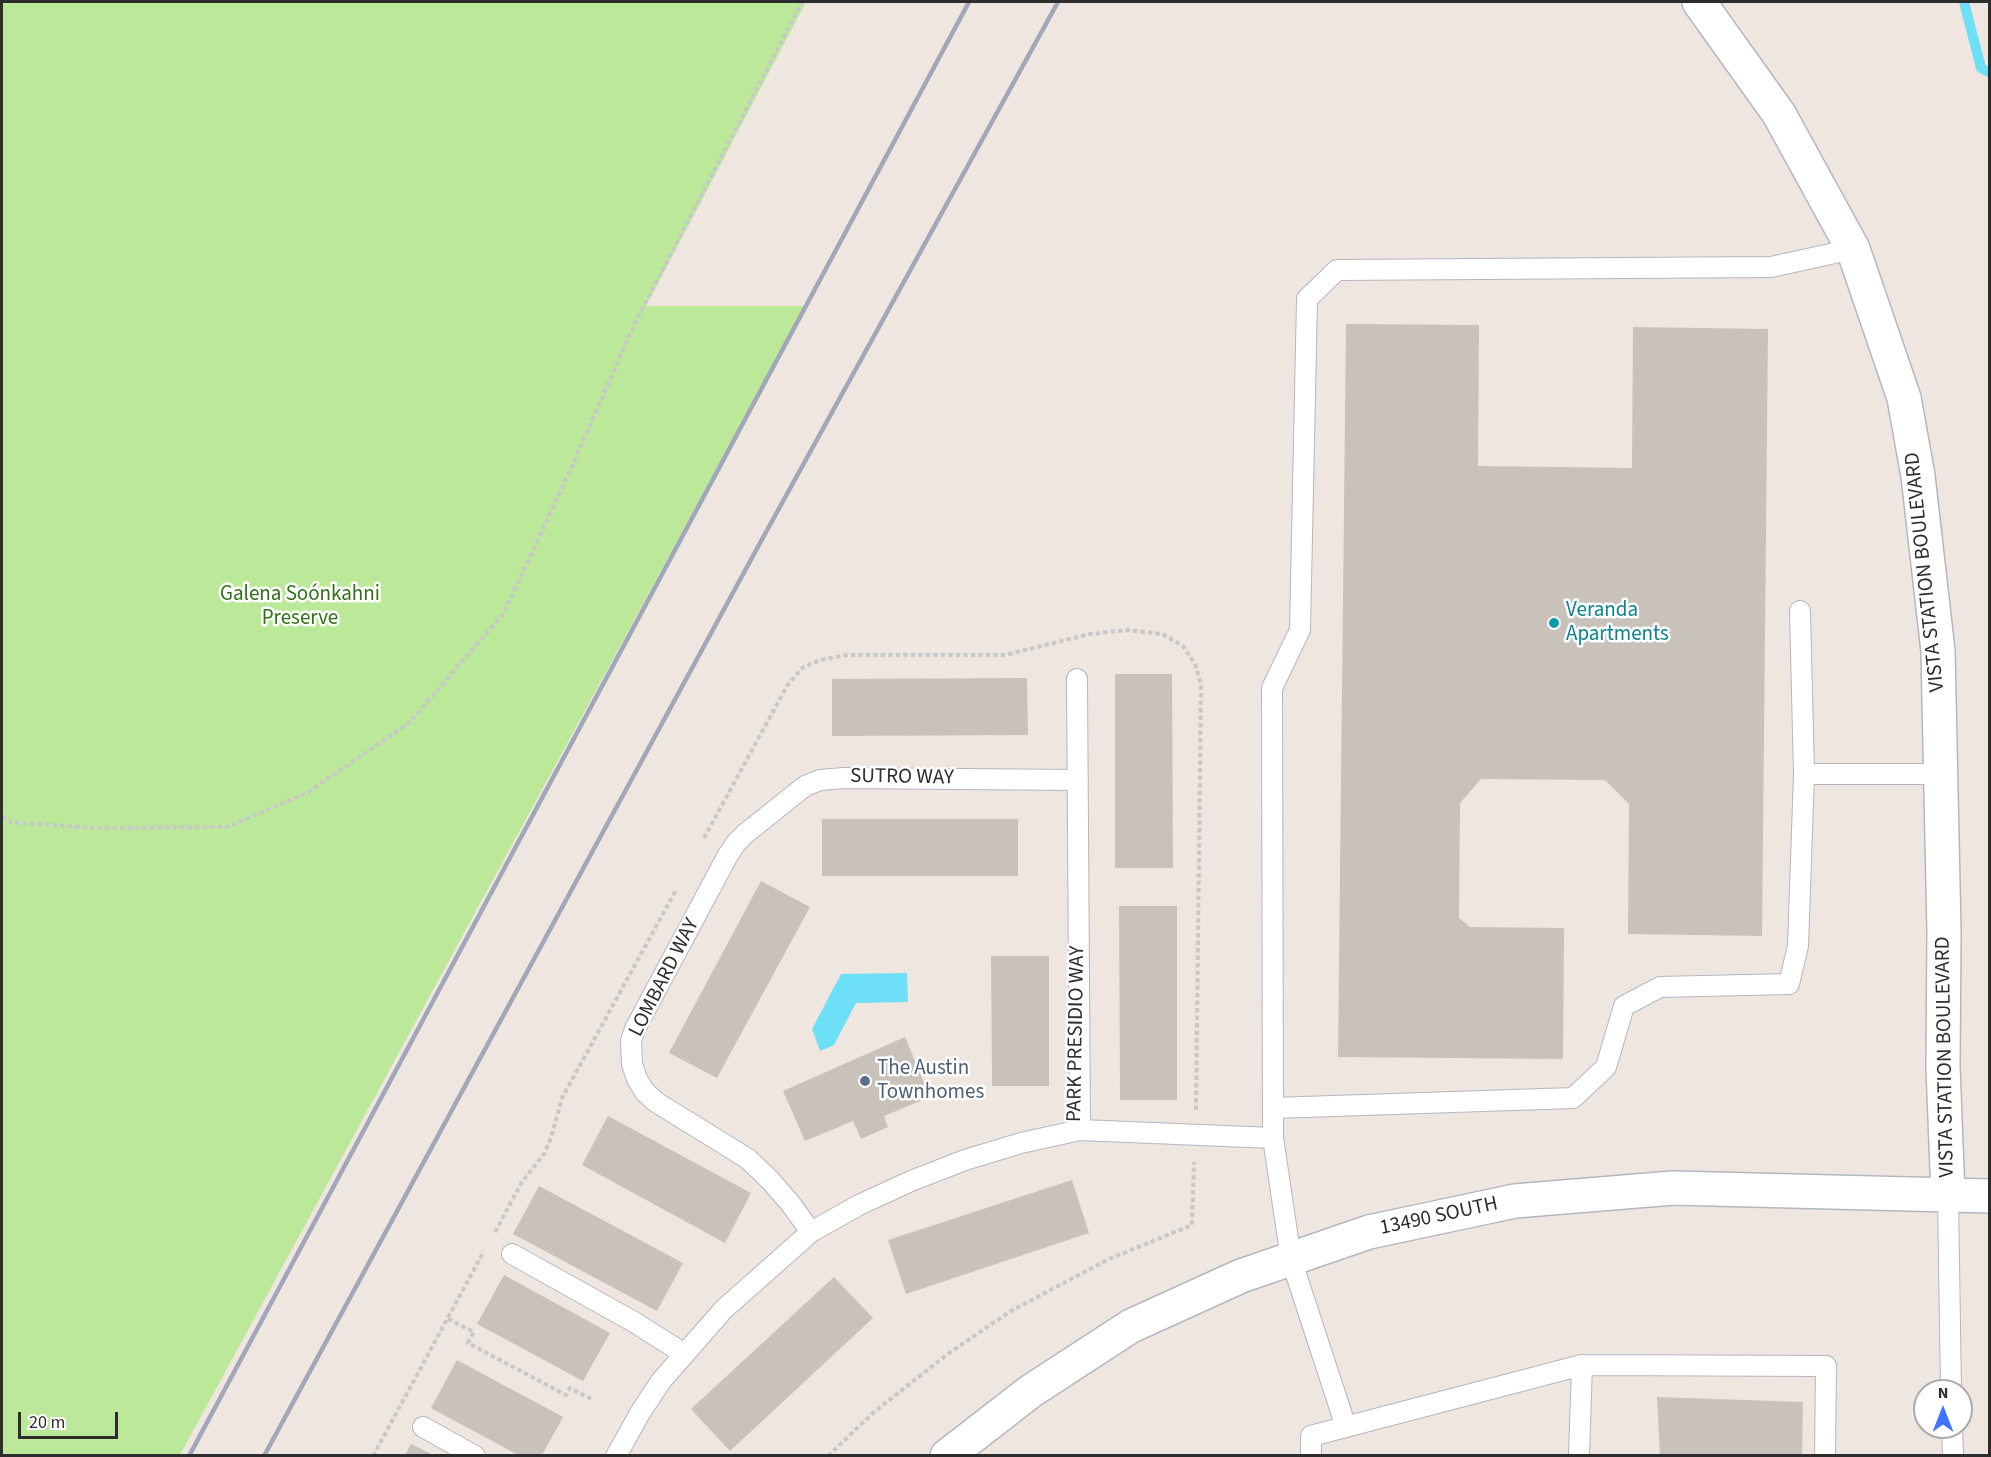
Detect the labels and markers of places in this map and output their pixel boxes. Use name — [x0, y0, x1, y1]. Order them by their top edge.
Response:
place label: Veranda Apartments — [1566, 598, 1669, 648]
marker: Veranda Apartments — [1547, 616, 1561, 630]
place label: The Austin Townhomes — [877, 1056, 984, 1106]
marker: The Austin Townhomes — [858, 1074, 872, 1088]

